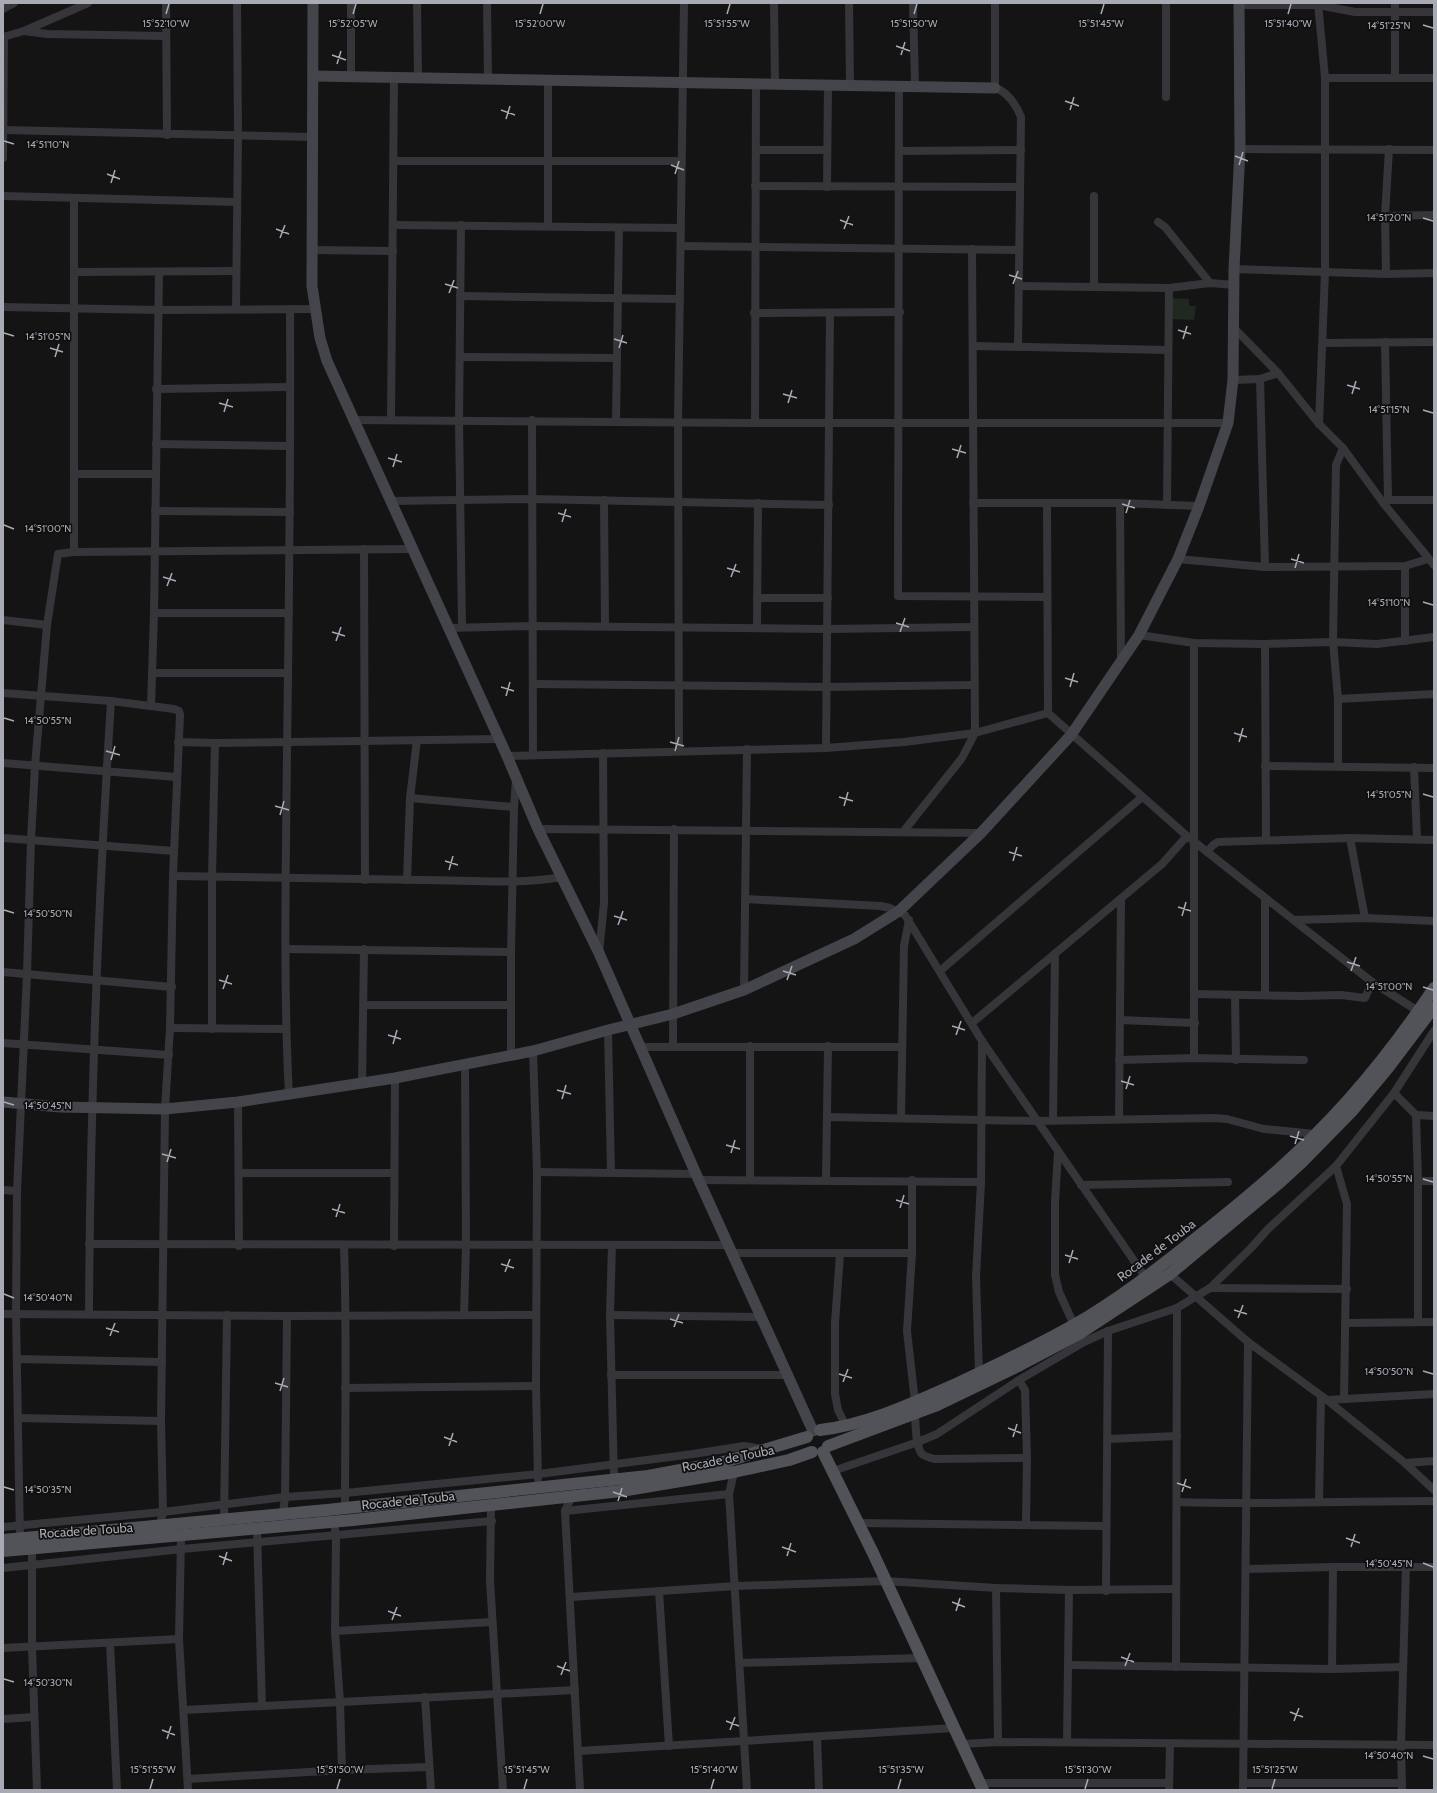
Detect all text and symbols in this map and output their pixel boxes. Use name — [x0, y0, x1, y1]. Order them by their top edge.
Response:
text: 15°52'10"W — [143, 17, 190, 30]
text: 15°52'05"W — [328, 17, 378, 30]
text: 15°52'00"W — [515, 17, 566, 30]
text: 15°51'55"W — [704, 17, 750, 30]
text: 15°51'50"W — [890, 17, 938, 30]
text: 15°51'45"W — [1078, 17, 1124, 30]
text: 15°51'40"W — [1264, 17, 1312, 30]
text: 14°51'25"N — [1367, 19, 1411, 32]
text: 14°51'10"N — [27, 138, 69, 151]
text: 14°51'20"N — [1367, 211, 1411, 224]
text: 14°51'05"N — [26, 330, 70, 343]
text: 14°51'15"N — [1368, 403, 1410, 416]
text: 14°51'00"N — [25, 522, 71, 535]
text: 14°51'10"N — [1368, 596, 1410, 609]
text: 14°50'55"N — [24, 714, 72, 727]
text: 14°51'05"N — [1367, 788, 1411, 801]
text: 14°50'50"N — [24, 907, 72, 920]
text: 14°51'00"N — [1366, 980, 1412, 993]
text: 14°50'45"N — [24, 1099, 72, 1112]
text: 14°50'55"N — [1365, 1172, 1413, 1185]
street label: Rocade de Touba — [1114, 1215, 1199, 1285]
text: 14°50'40"N — [24, 1291, 72, 1304]
text: 14°50'50"N — [1365, 1365, 1413, 1378]
street label: Rocade de Touba — [680, 1441, 776, 1475]
text: 14°50'35"N — [24, 1483, 72, 1496]
street label: Rocade de Touba — [361, 1487, 456, 1513]
street label: Rocade de Touba — [39, 1519, 134, 1541]
text: 14°50'45"N — [1365, 1557, 1413, 1570]
text: 14°50'30"N — [24, 1676, 72, 1689]
text: 14°50'40"N — [1365, 1749, 1413, 1762]
text: 15°51'55"W — [130, 1763, 176, 1776]
text: 15°51'50"W — [316, 1763, 364, 1776]
text: 15°51'45"W — [504, 1763, 550, 1776]
text: 15°51'40"W — [690, 1763, 738, 1776]
text: 15°51'35"W — [878, 1763, 924, 1776]
text: 15°51'30"W — [1064, 1763, 1112, 1776]
text: 15°51'25"W — [1252, 1763, 1298, 1776]

